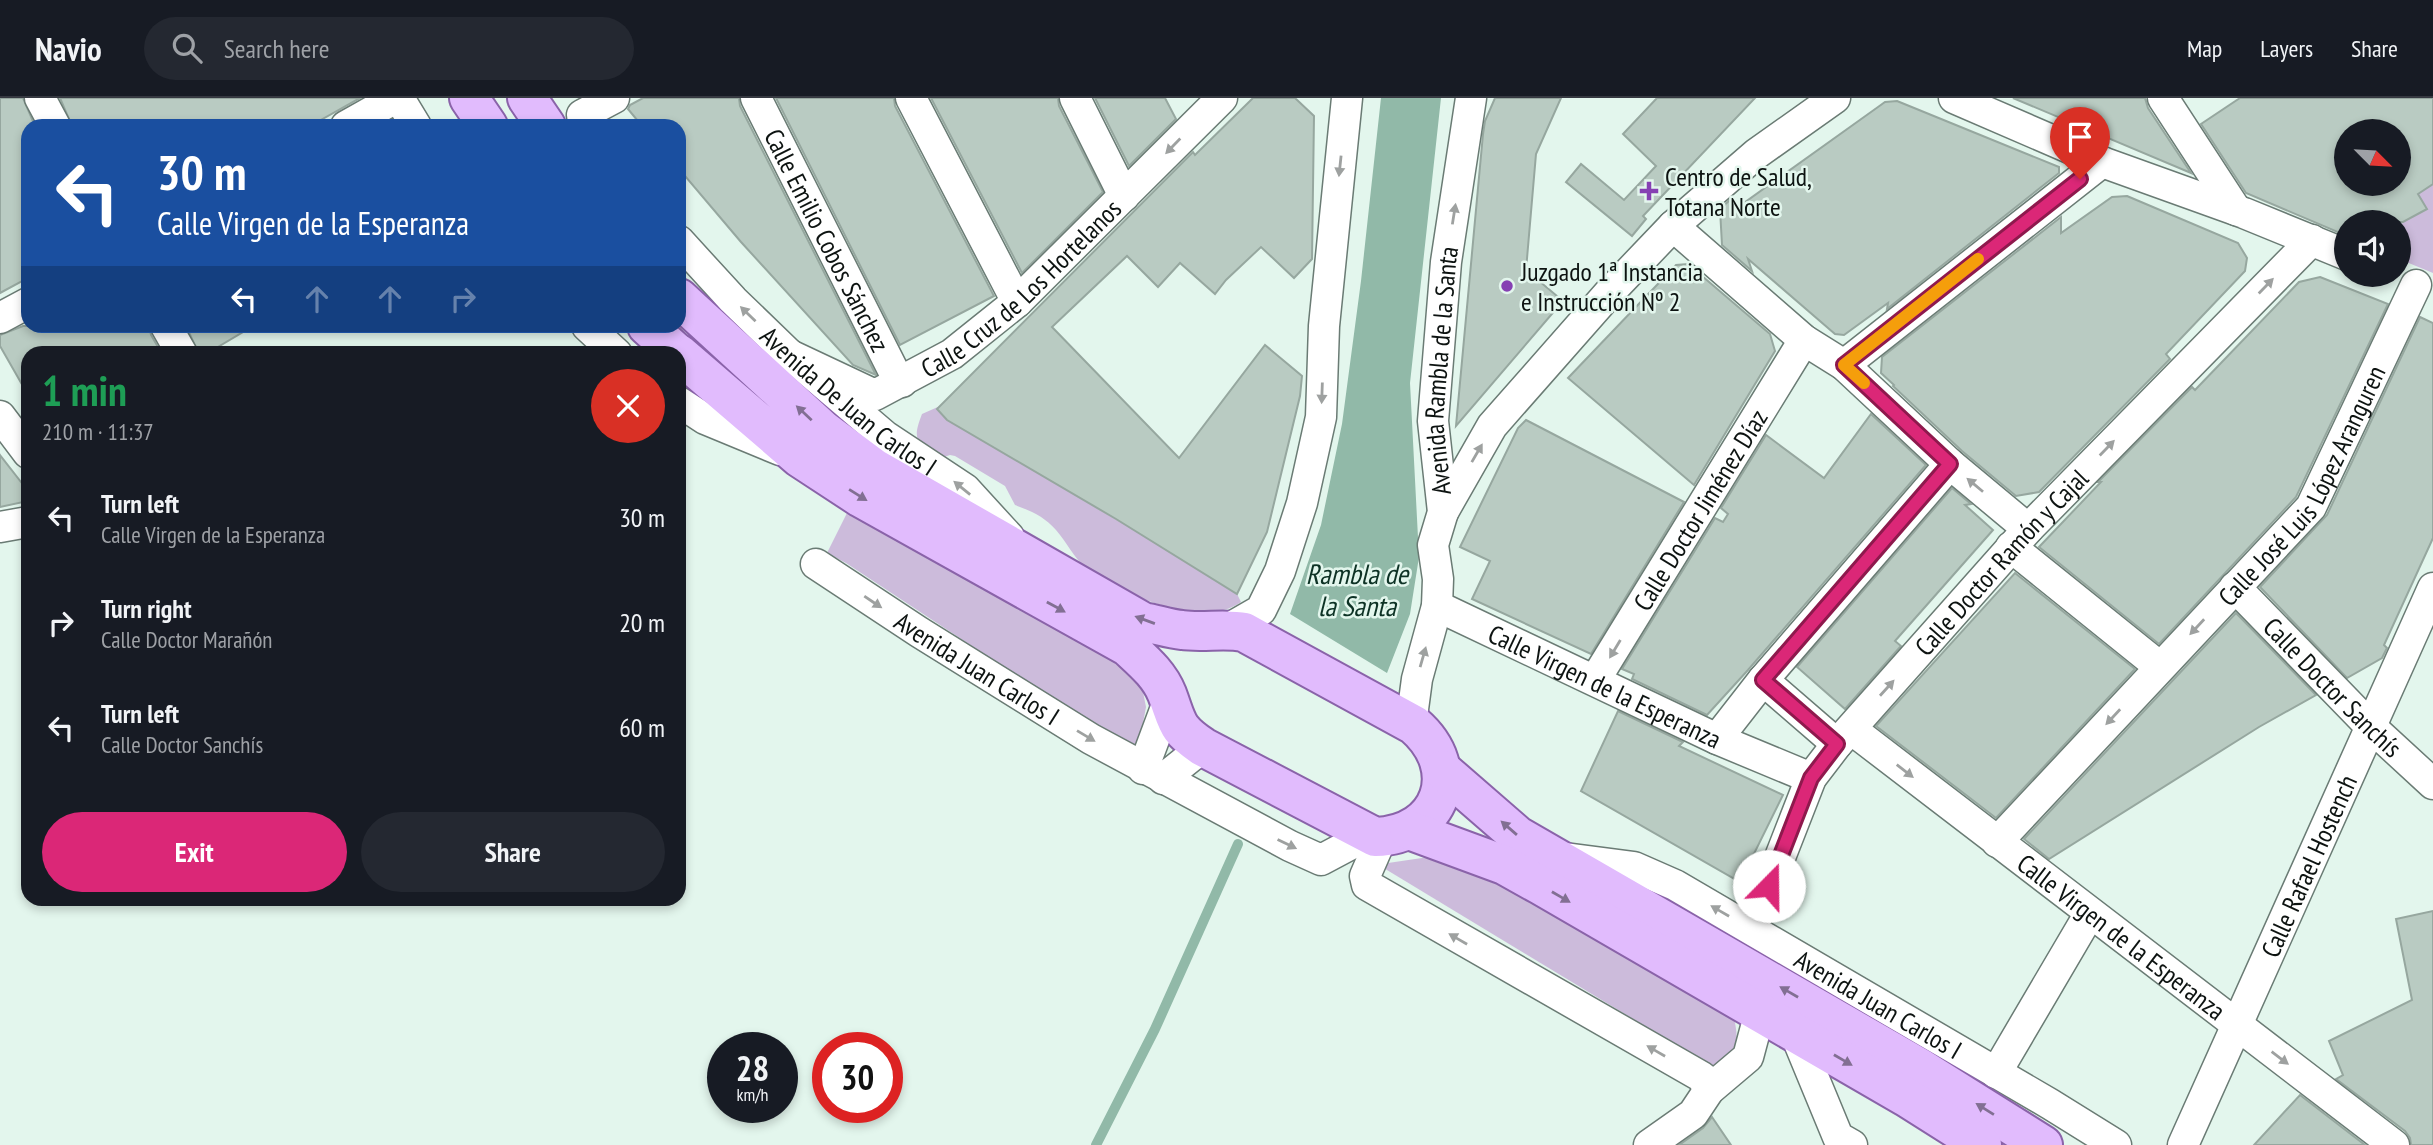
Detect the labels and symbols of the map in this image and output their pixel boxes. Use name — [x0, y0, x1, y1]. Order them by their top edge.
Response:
pin — [2050, 107, 2110, 179]
north arrow — [2334, 119, 2412, 196]
street label: Calle Emilio Cobos Sánchez — [758, 123, 897, 357]
one-way arrow — [1166, 137, 1182, 154]
one-way arrow — [1334, 155, 1345, 177]
place label: Centro de Salud, Totana Norte — [1665, 160, 1812, 223]
marker: Centro de Salud, Totana Norte — [1639, 181, 1659, 201]
street label: Calle Cruz de Los Hortelanos — [915, 192, 1128, 384]
one-way arrow — [1449, 203, 1460, 225]
street label: Avenida Rambla de la Santa — [1416, 244, 1465, 497]
place label: Juzgado 1ª Instancia e Instrucción Nº 2 — [1520, 255, 1703, 318]
marker: Juzgado 1ª Instancia e Instrucción Nº 2 — [1499, 278, 1515, 294]
one-way arrow — [2258, 278, 2274, 295]
one-way arrow — [740, 307, 757, 323]
street label: Avenida De Juan Carlos I — [754, 319, 943, 482]
street label: Calle José Luis López Aranguren — [2211, 360, 2392, 613]
one-way arrow — [1316, 382, 1327, 404]
street label: Calle Doctor Jiménez Díaz — [1625, 403, 1774, 616]
one-way arrow — [796, 405, 813, 421]
one-way arrow — [2098, 440, 2115, 457]
one-way arrow — [1471, 443, 1483, 462]
street label: Calle Doctor Ramón y Cajal — [1907, 462, 2095, 662]
one-way arrow — [1967, 478, 1984, 493]
one-way arrow — [953, 481, 971, 496]
one-way arrow — [848, 489, 867, 502]
water label: Rambla de la Santa — [1306, 555, 1411, 624]
one-way arrow — [864, 595, 882, 609]
one-way arrow — [1046, 601, 1066, 613]
street label: Avenida Juan Carlos I — [889, 604, 1066, 732]
street label: Calle Doctor Sanchís — [2257, 610, 2409, 764]
one-way arrow — [1134, 614, 1155, 625]
street label: Calle Virgen de la Esperanza — [1483, 616, 1727, 755]
one-way arrow — [2190, 618, 2206, 635]
one-way arrow — [1608, 639, 1621, 658]
one-way arrow — [1418, 645, 1429, 667]
one-way arrow — [1879, 679, 1895, 697]
one-way arrow — [2106, 708, 2122, 725]
one-way arrow — [1077, 730, 1096, 742]
one-way arrow — [1896, 763, 1914, 777]
street label: Calle Rafael Hostench — [2253, 769, 2364, 962]
one-way arrow — [1500, 821, 1517, 836]
one-way arrow — [1277, 838, 1297, 849]
street label: Calle Virgen de la Esperanza — [2011, 846, 2232, 1027]
position arrow — [1732, 849, 1806, 923]
one-way arrow — [1552, 891, 1571, 903]
one-way arrow — [1710, 905, 1729, 917]
one-way arrow — [1448, 933, 1468, 945]
street label: Avenida Juan Carlos I — [1789, 942, 1968, 1066]
one-way arrow — [1780, 986, 1799, 998]
speed limit sign: 30 — [812, 1032, 903, 1123]
one-way arrow — [1646, 1045, 1666, 1057]
one-way arrow — [2271, 1051, 2289, 1065]
one-way arrow — [1833, 1054, 1852, 1067]
one-way arrow — [1975, 1102, 1994, 1115]

